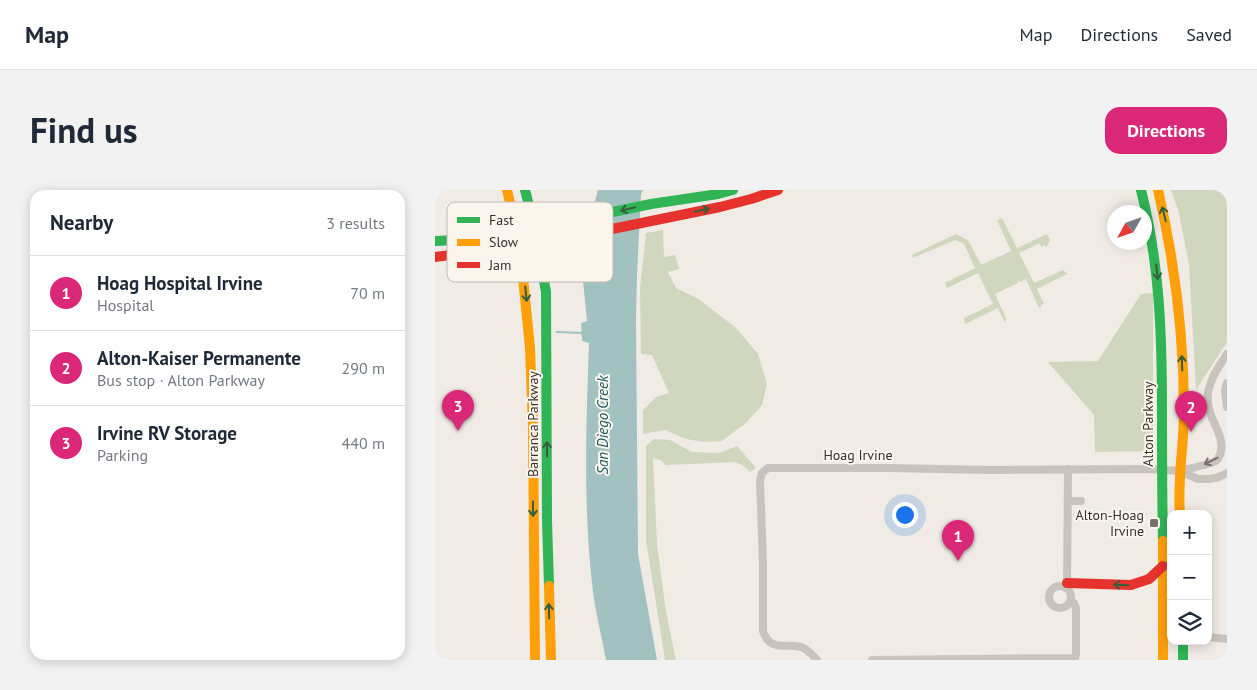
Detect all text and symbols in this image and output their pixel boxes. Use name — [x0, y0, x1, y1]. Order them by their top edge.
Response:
text: Map — [25, 19, 69, 50]
text: Map — [1020, 23, 1052, 46]
text: Directions — [1080, 23, 1158, 46]
text: Saved — [1186, 23, 1232, 46]
text: Find us — [30, 107, 138, 153]
button: Directions — [1105, 107, 1227, 154]
legend — [447, 202, 613, 282]
one-way arrow — [621, 205, 637, 214]
one-way arrow — [694, 205, 710, 215]
north arrow — [1107, 205, 1152, 250]
one-way arrow — [1159, 206, 1168, 222]
text: Nearby — [50, 209, 113, 236]
text: Fast — [489, 211, 514, 229]
text: 3 results — [326, 213, 385, 233]
text: Slow — [489, 233, 519, 251]
text: Jam — [488, 256, 511, 274]
one-way arrow — [1152, 264, 1162, 280]
text: Hoag Hospital Irvine — [97, 271, 263, 295]
text: 1 — [61, 283, 71, 303]
text: 70 m — [350, 283, 385, 303]
one-way arrow — [521, 286, 531, 302]
text: Hospital — [97, 295, 154, 315]
text: Alton-Kaiser Permanente — [97, 346, 301, 370]
one-way arrow — [1177, 355, 1187, 372]
text: 2 — [61, 358, 71, 378]
text: 290 m — [342, 358, 385, 378]
text: Bus stop · Alton Parkway — [97, 370, 265, 390]
street label: Barranca Parkway — [524, 371, 542, 477]
water label: San Diego Creek — [593, 374, 612, 475]
street label: Alton Parkway — [1139, 381, 1157, 467]
pin: 3 — [442, 390, 474, 431]
pin: 2 — [1175, 391, 1207, 432]
text: Irvine RV Storage — [97, 421, 237, 445]
text: 3 — [61, 433, 71, 453]
text: 440 m — [342, 433, 385, 453]
one-way arrow — [542, 441, 552, 458]
text: Parking — [97, 445, 148, 465]
street label: Hoag Irvine — [823, 446, 893, 464]
one-way arrow — [1204, 456, 1219, 466]
one-way arrow — [528, 500, 538, 517]
your location — [892, 502, 918, 528]
place label: Alton-Hoag Irvine — [1076, 506, 1144, 540]
map controls — [1167, 510, 1212, 645]
button: + — [1167, 510, 1212, 555]
marker: Alton-Hoag Irvine — [1148, 517, 1160, 529]
pin: 1 — [942, 520, 974, 561]
button: − — [1167, 555, 1212, 600]
one-way arrow — [1113, 580, 1130, 590]
button: layers — [1167, 600, 1212, 645]
one-way arrow — [545, 604, 554, 620]

